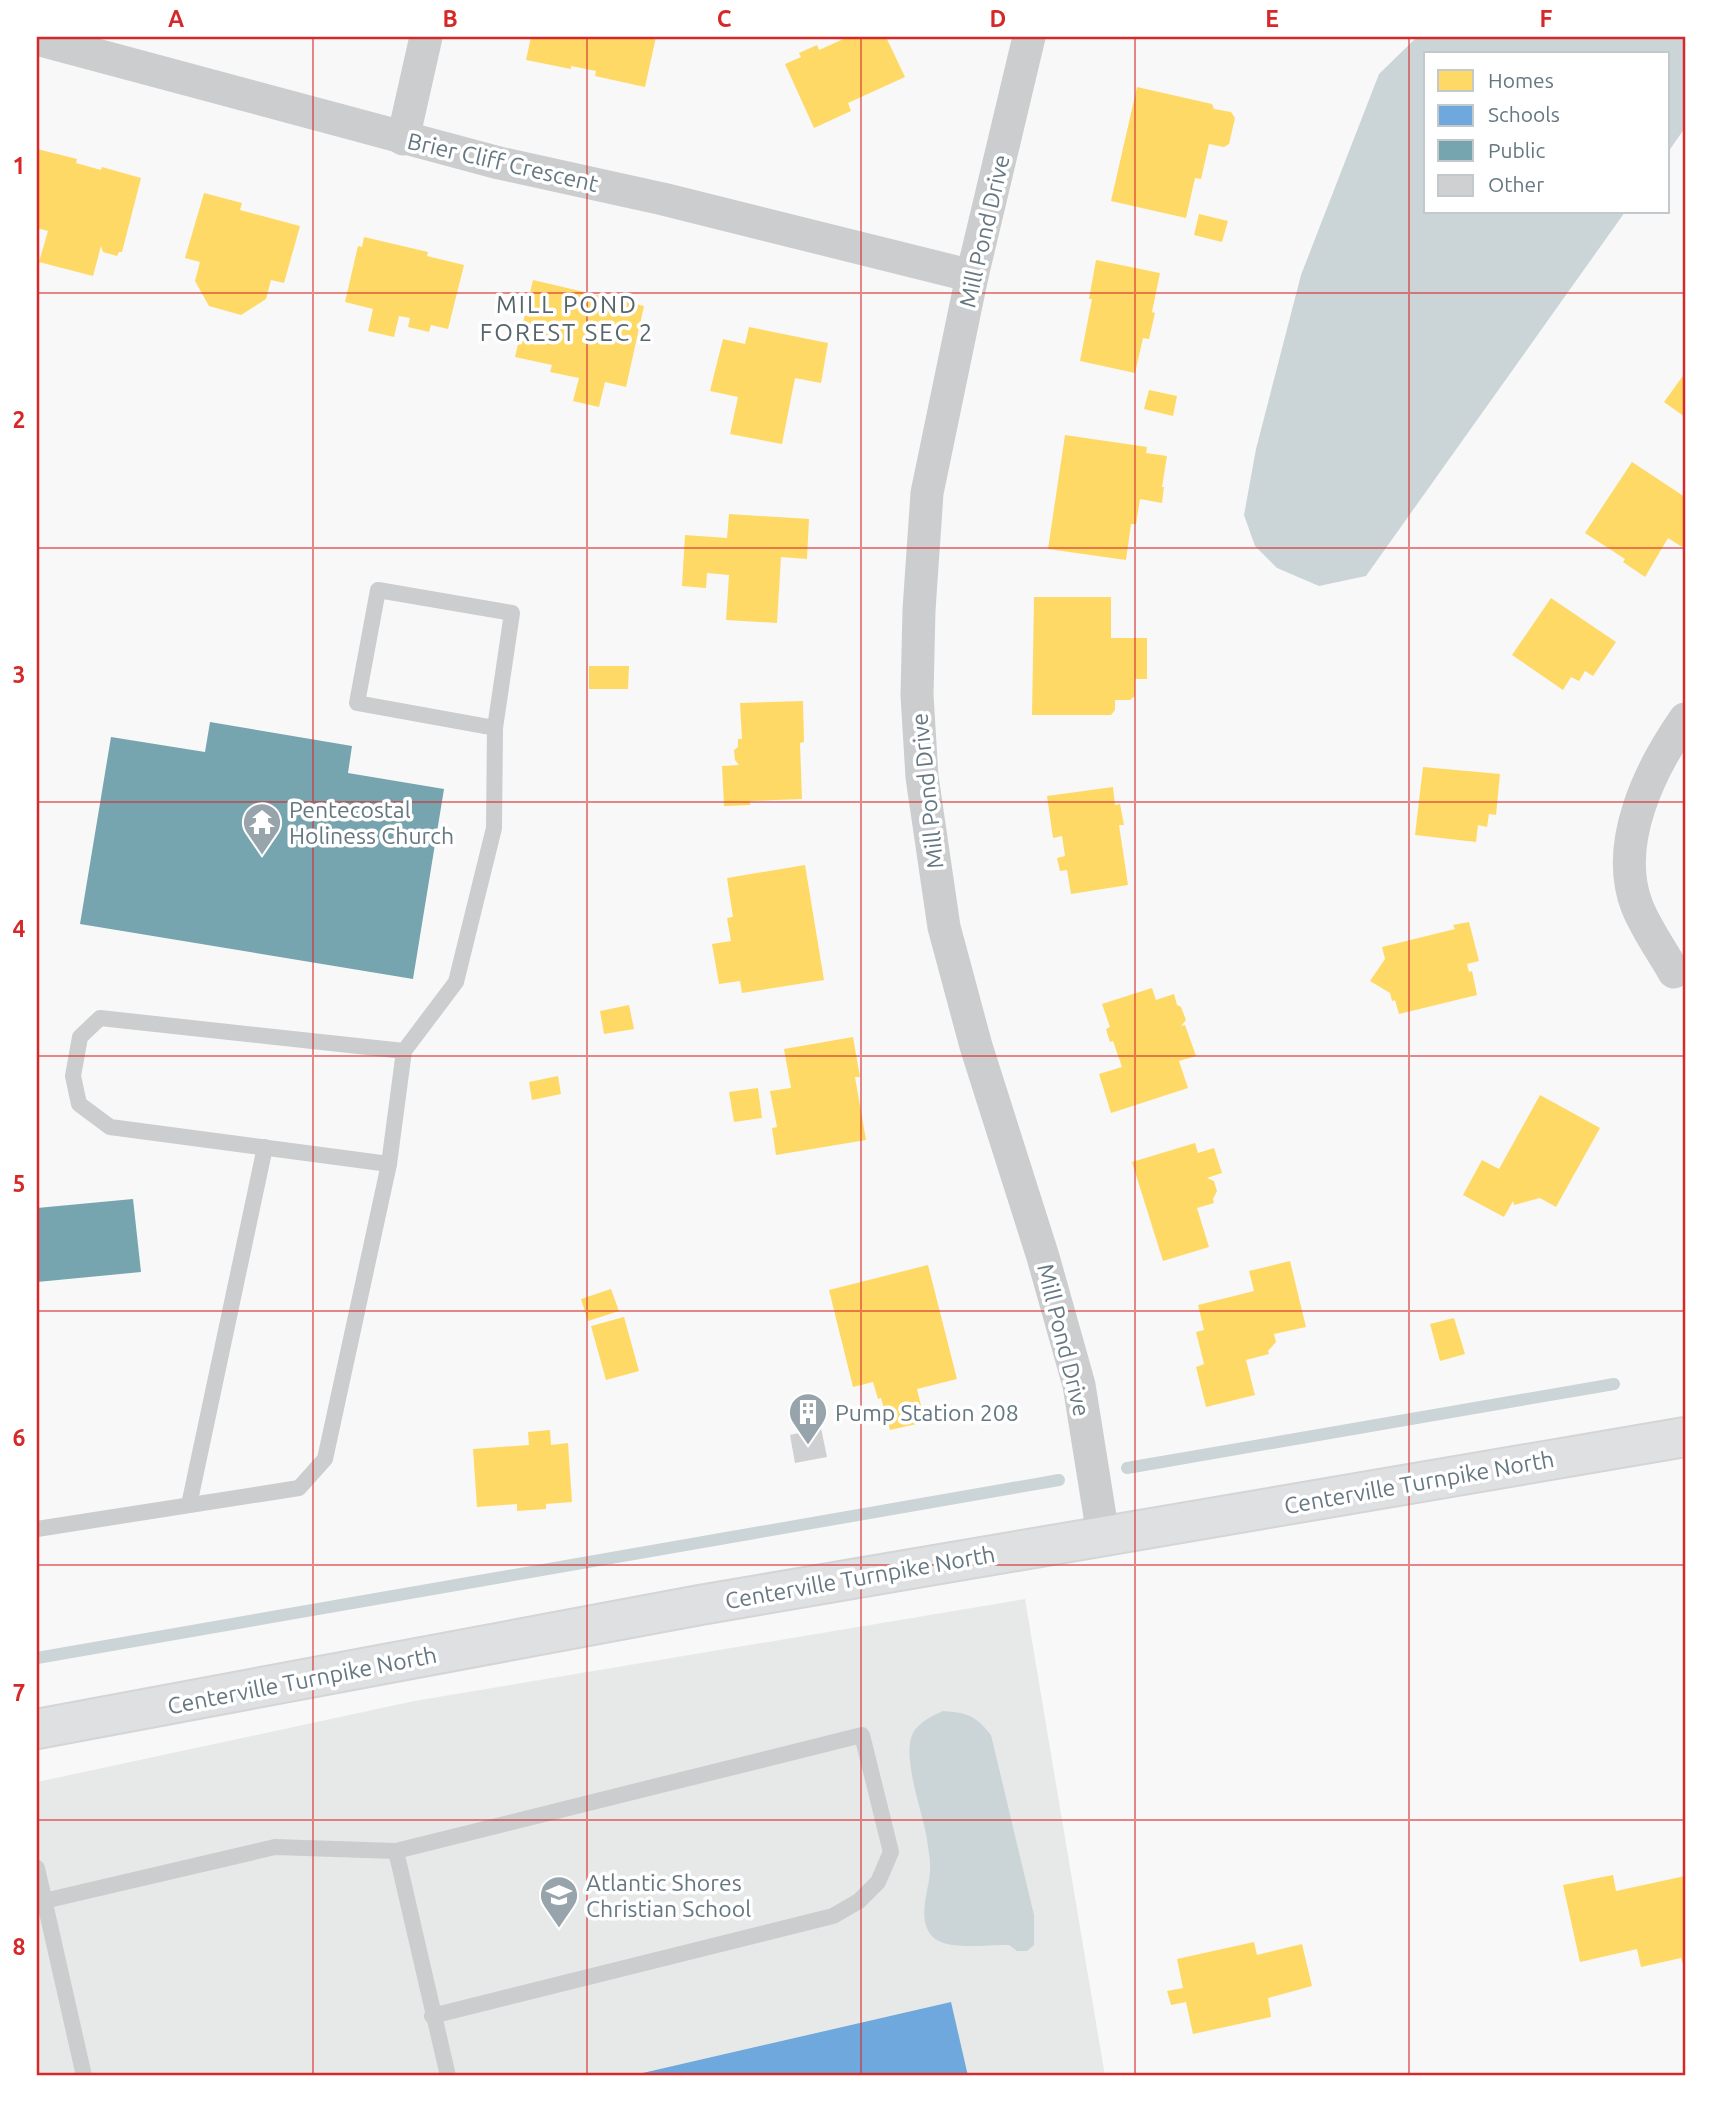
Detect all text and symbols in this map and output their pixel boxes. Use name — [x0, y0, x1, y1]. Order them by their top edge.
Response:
text: A — [168, 6, 184, 31]
text: B — [442, 6, 458, 31]
text: C — [717, 6, 732, 31]
text: D — [990, 6, 1006, 31]
text: E — [1265, 6, 1279, 31]
text: F — [1540, 6, 1553, 31]
legend — [1424, 52, 1670, 214]
text: Homes — [1488, 68, 1554, 92]
text: Schools — [1488, 102, 1560, 126]
street label: Brier Cliff Crescent — [405, 128, 601, 196]
text: Public — [1488, 138, 1545, 162]
street label: Mill Pond Drive — [954, 152, 1014, 310]
text: 1 — [13, 153, 25, 178]
text: Other — [1488, 172, 1544, 196]
district label: MILL POND FOREST SEC 2 — [480, 291, 654, 346]
text: 2 — [13, 407, 25, 432]
text: 3 — [13, 662, 25, 687]
street label: Mill Pond Drive — [906, 712, 948, 870]
place label: Pentecostal Holiness Church — [289, 797, 454, 848]
temple icon: Pentecostal Holiness Church — [241, 801, 283, 856]
text: 4 — [13, 916, 26, 941]
text: 5 — [13, 1171, 25, 1196]
street label: Mill Pond Drive — [1033, 1261, 1095, 1419]
building icon: Pump Station 208 — [787, 1391, 829, 1446]
place label: Pump Station 208 — [835, 1400, 1019, 1425]
text: 6 — [13, 1425, 26, 1450]
street label: Centerville Turnpike North — [1282, 1446, 1556, 1518]
street label: Centerville Turnpike North — [723, 1541, 997, 1613]
street label: Centerville Turnpike North — [165, 1642, 439, 1718]
text: 7 — [13, 1680, 25, 1705]
place label: Atlantic Shores Christian School — [586, 1870, 751, 1921]
school or university icon: Atlantic Shores Christian School — [538, 1874, 580, 1929]
text: 8 — [13, 1934, 25, 1959]

